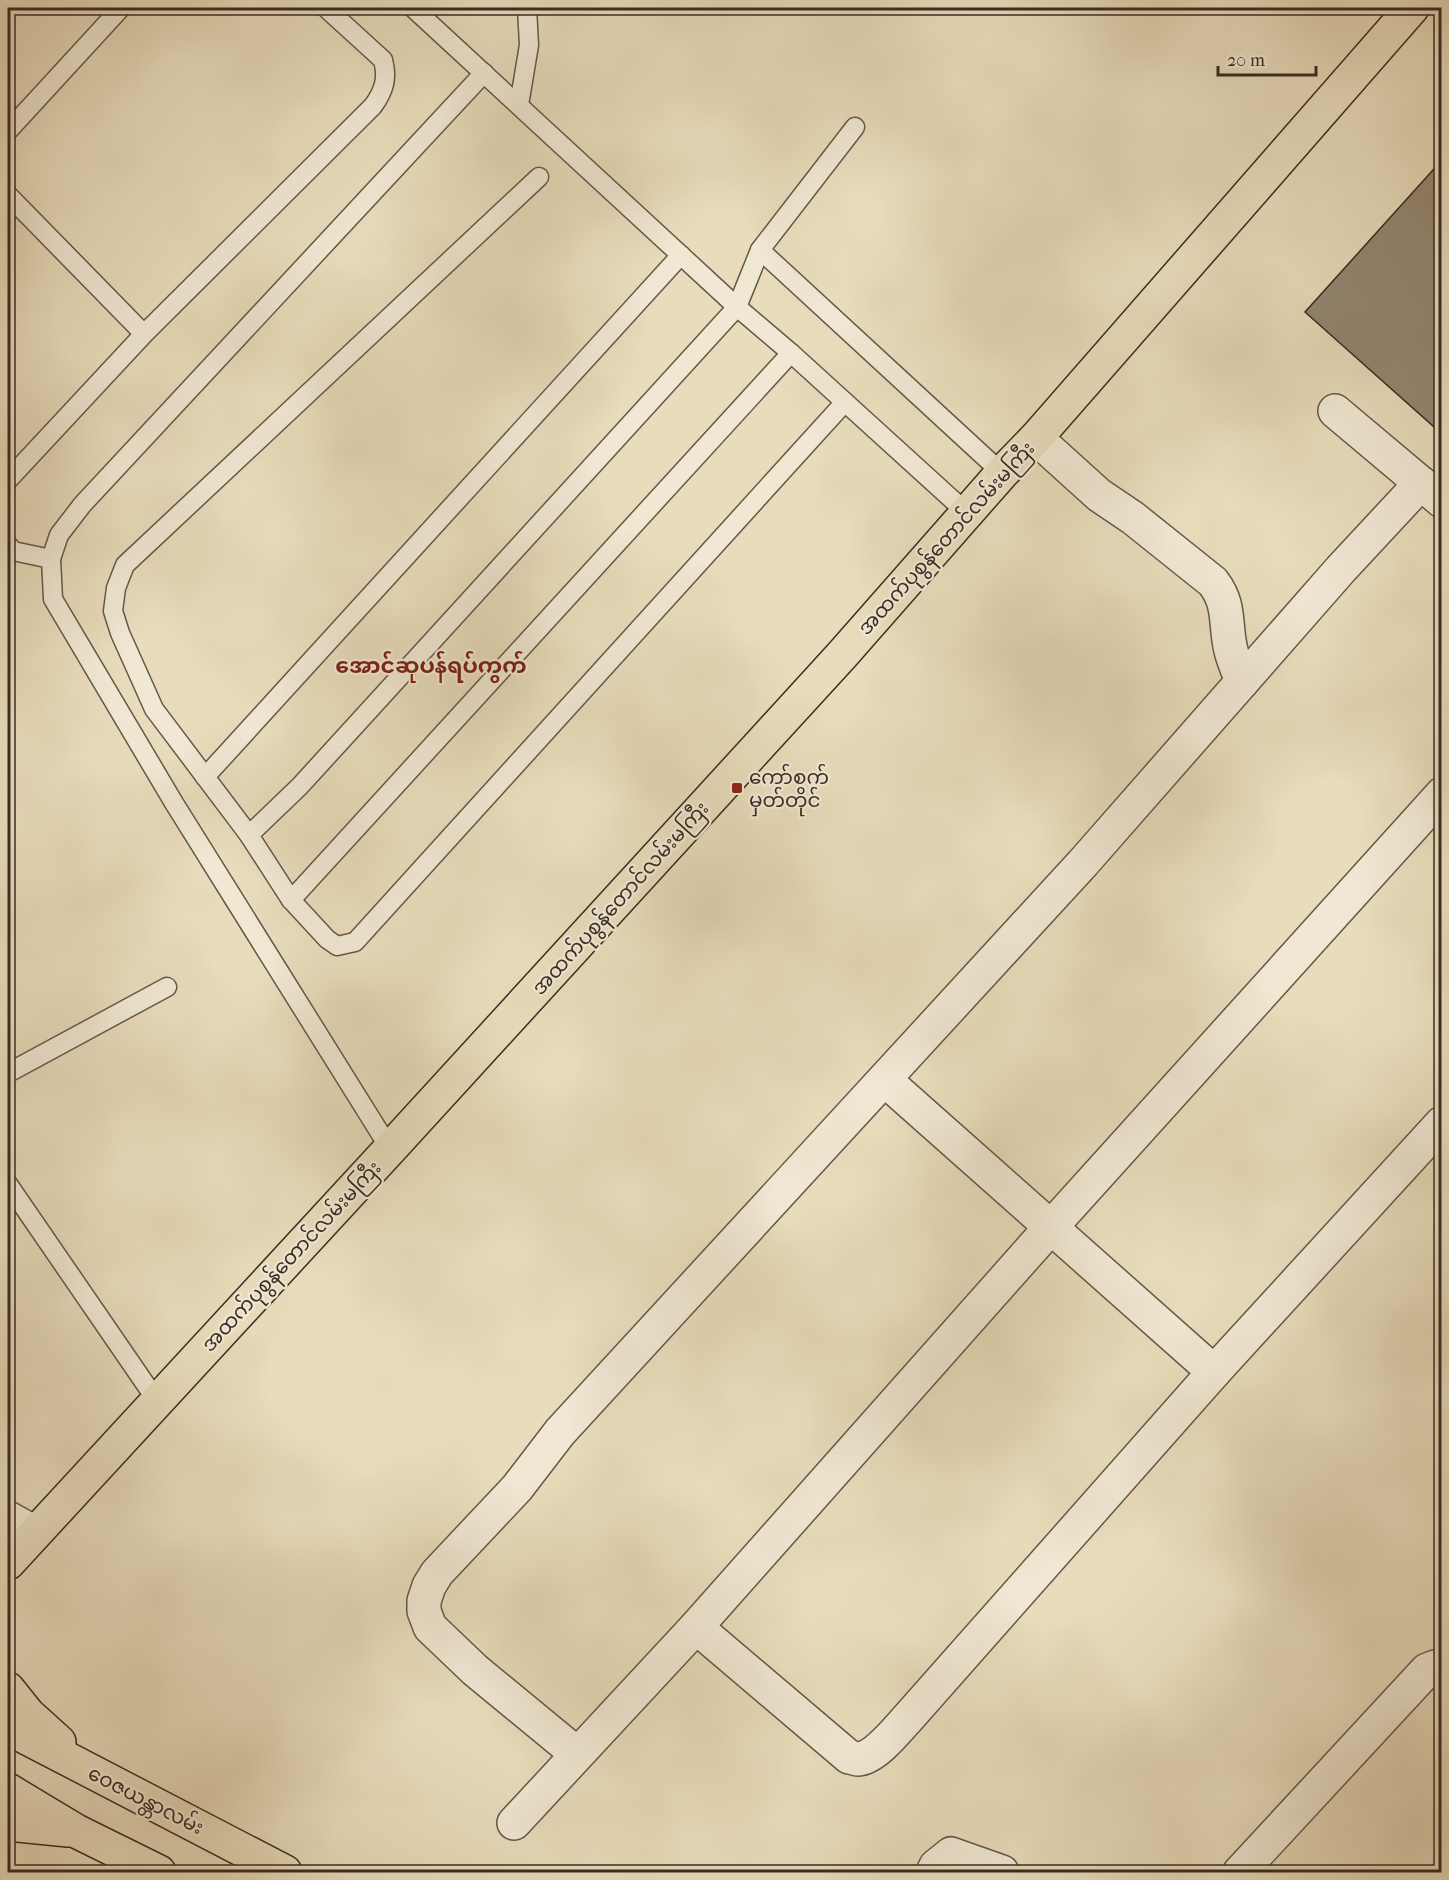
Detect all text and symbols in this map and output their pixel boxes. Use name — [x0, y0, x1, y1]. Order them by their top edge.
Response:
scale bar — [1218, 39, 1316, 77]
text: 20 m — [1227, 50, 1265, 71]
street label: အထက်ပုစွန်တောင်လမ်းမကြီး — [851, 435, 1043, 643]
district label: အောင်ဆုပန်ရပ်ကွက် — [335, 650, 527, 683]
place label: ကော်စက် မှတ်တိုင် — [749, 763, 829, 817]
marker: ကော်စက် မှတ်တိုင် — [730, 781, 744, 795]
street label: အထက်ပုစွန်တောင်လမ်းမကြီး — [525, 795, 717, 1003]
street label: အထက်ပုစွန်တောင်လမ်းမကြီး — [195, 1154, 389, 1360]
street label: ဝေဇယန္တာလမ်း — [82, 1759, 209, 1843]

